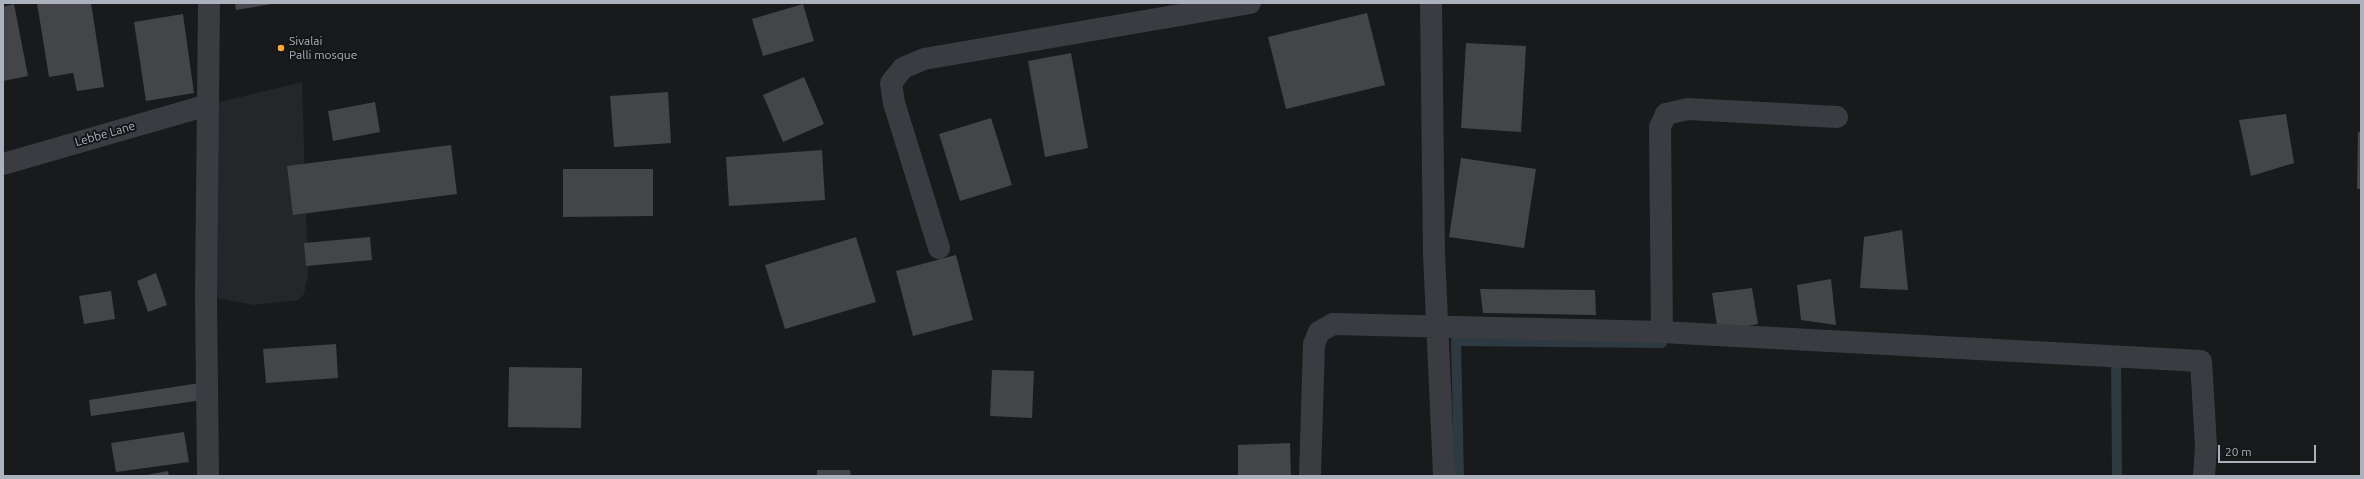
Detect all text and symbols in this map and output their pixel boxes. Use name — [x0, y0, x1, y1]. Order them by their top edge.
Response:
place label: Sivalai Palli mosque — [289, 34, 357, 62]
marker: Sivalai Palli mosque — [276, 43, 286, 53]
street label: Lebbe Lane — [73, 119, 137, 149]
scale bar — [2220, 437, 2318, 463]
text: 20 m — [2225, 445, 2252, 458]

